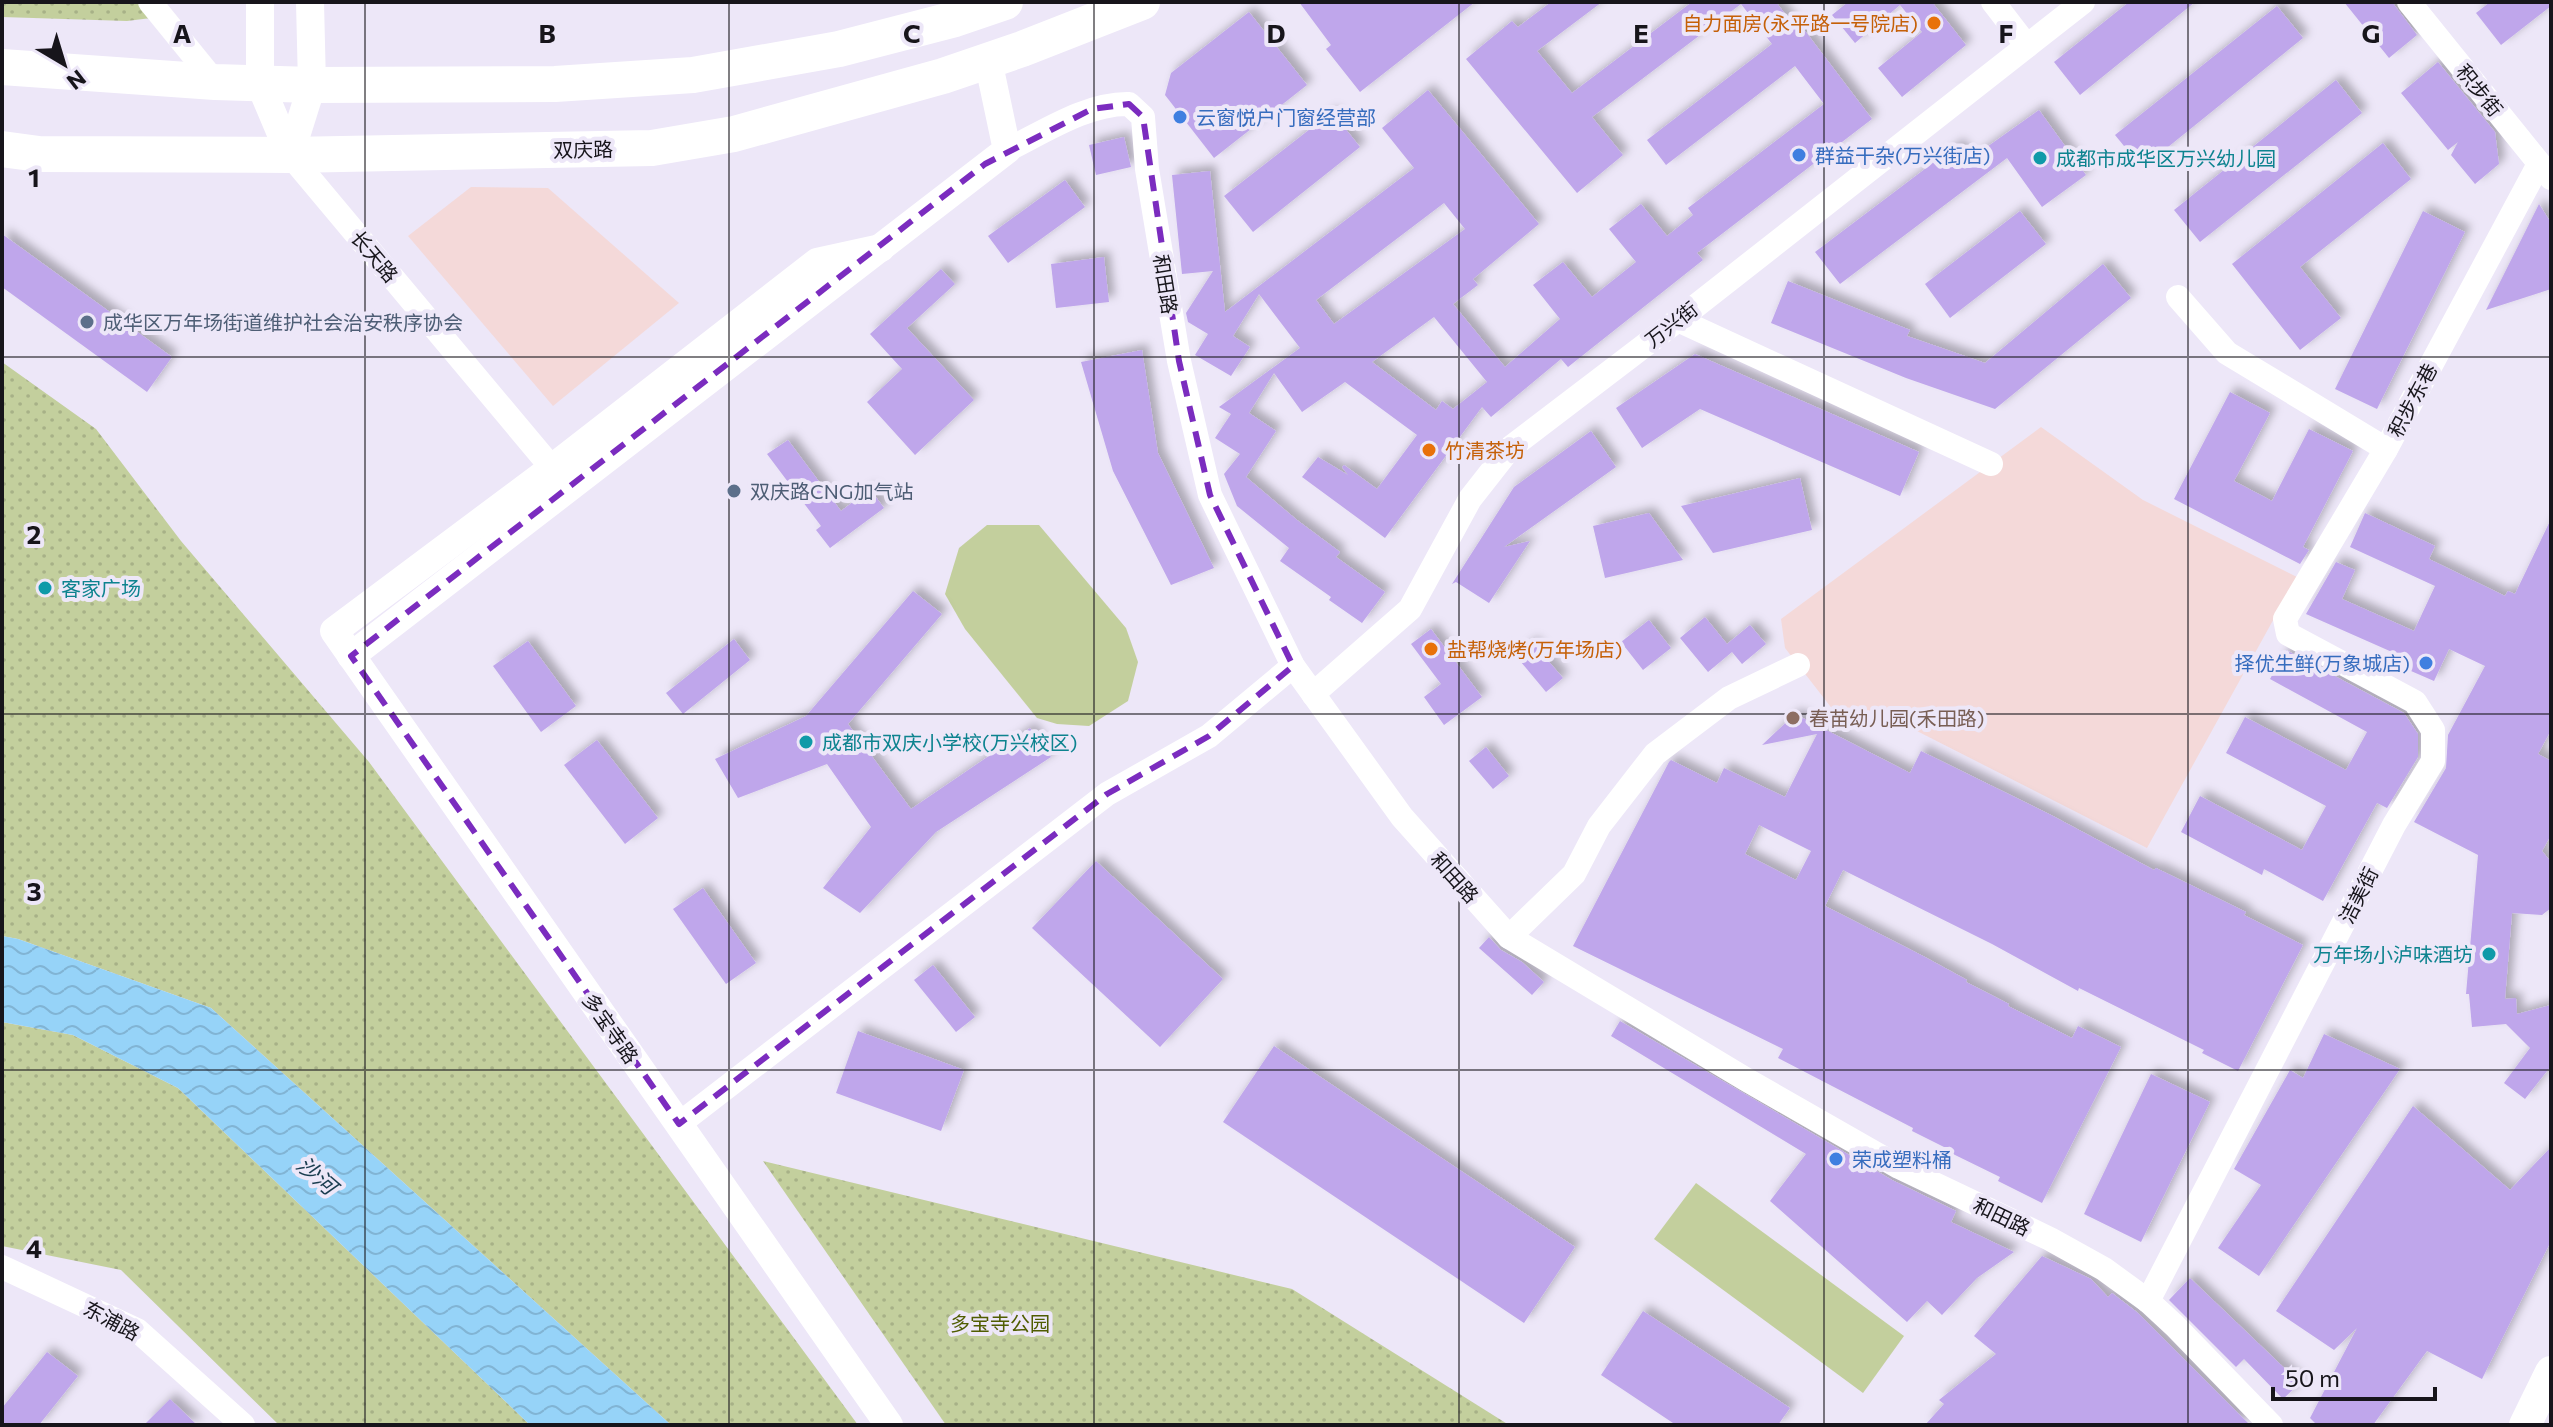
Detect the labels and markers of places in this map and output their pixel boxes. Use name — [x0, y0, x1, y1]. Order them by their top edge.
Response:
place label: 自力面房(永平路一号院店) — [1683, 11, 1918, 35]
marker: 自力面房(永平路一号院店) — [1925, 14, 1943, 32]
place label: 云窗悦户门窗经营部 — [1196, 105, 1376, 129]
marker: 云窗悦户门窗经营部 — [1171, 108, 1189, 126]
place label: 群益干杂(万兴街店) — [1815, 143, 1990, 167]
marker: 群益干杂(万兴街店) — [1790, 146, 1808, 164]
place label: 成都市成华区万兴幼儿园 — [2056, 146, 2276, 170]
marker: 成都市成华区万兴幼儿园 — [2031, 149, 2049, 167]
place label: 成华区万年场街道维护社会治安秩序协会 — [103, 310, 463, 334]
marker: 成华区万年场街道维护社会治安秩序协会 — [78, 313, 96, 331]
place label: 竹清茶坊 — [1445, 438, 1525, 462]
marker: 竹清茶坊 — [1420, 441, 1438, 459]
place label: 双庆路CNG加气站 — [750, 479, 913, 503]
marker: 双庆路CNG加气站 — [725, 482, 743, 500]
place label: 客家广场 — [61, 576, 141, 600]
marker: 客家广场 — [36, 579, 54, 597]
place label: 盐帮烧烤(万年场店) — [1447, 637, 1622, 661]
marker: 盐帮烧烤(万年场店) — [1422, 640, 1440, 658]
place label: 择优生鲜(万象城店) — [2235, 651, 2410, 675]
marker: 择优生鲜(万象城店) — [2417, 654, 2435, 672]
place label: 春苗幼儿园(禾田路) — [1809, 706, 1984, 730]
marker: 春苗幼儿园(禾田路) — [1784, 709, 1802, 727]
place label: 成都市双庆小学校(万兴校区) — [822, 730, 1077, 754]
marker: 成都市双庆小学校(万兴校区) — [797, 733, 815, 751]
place label: 万年场小泸味酒坊 — [2313, 942, 2473, 966]
marker: 万年场小泸味酒坊 — [2480, 945, 2498, 963]
place label: 荣成塑料桶 — [1852, 1147, 1952, 1171]
marker: 荣成塑料桶 — [1827, 1150, 1845, 1168]

